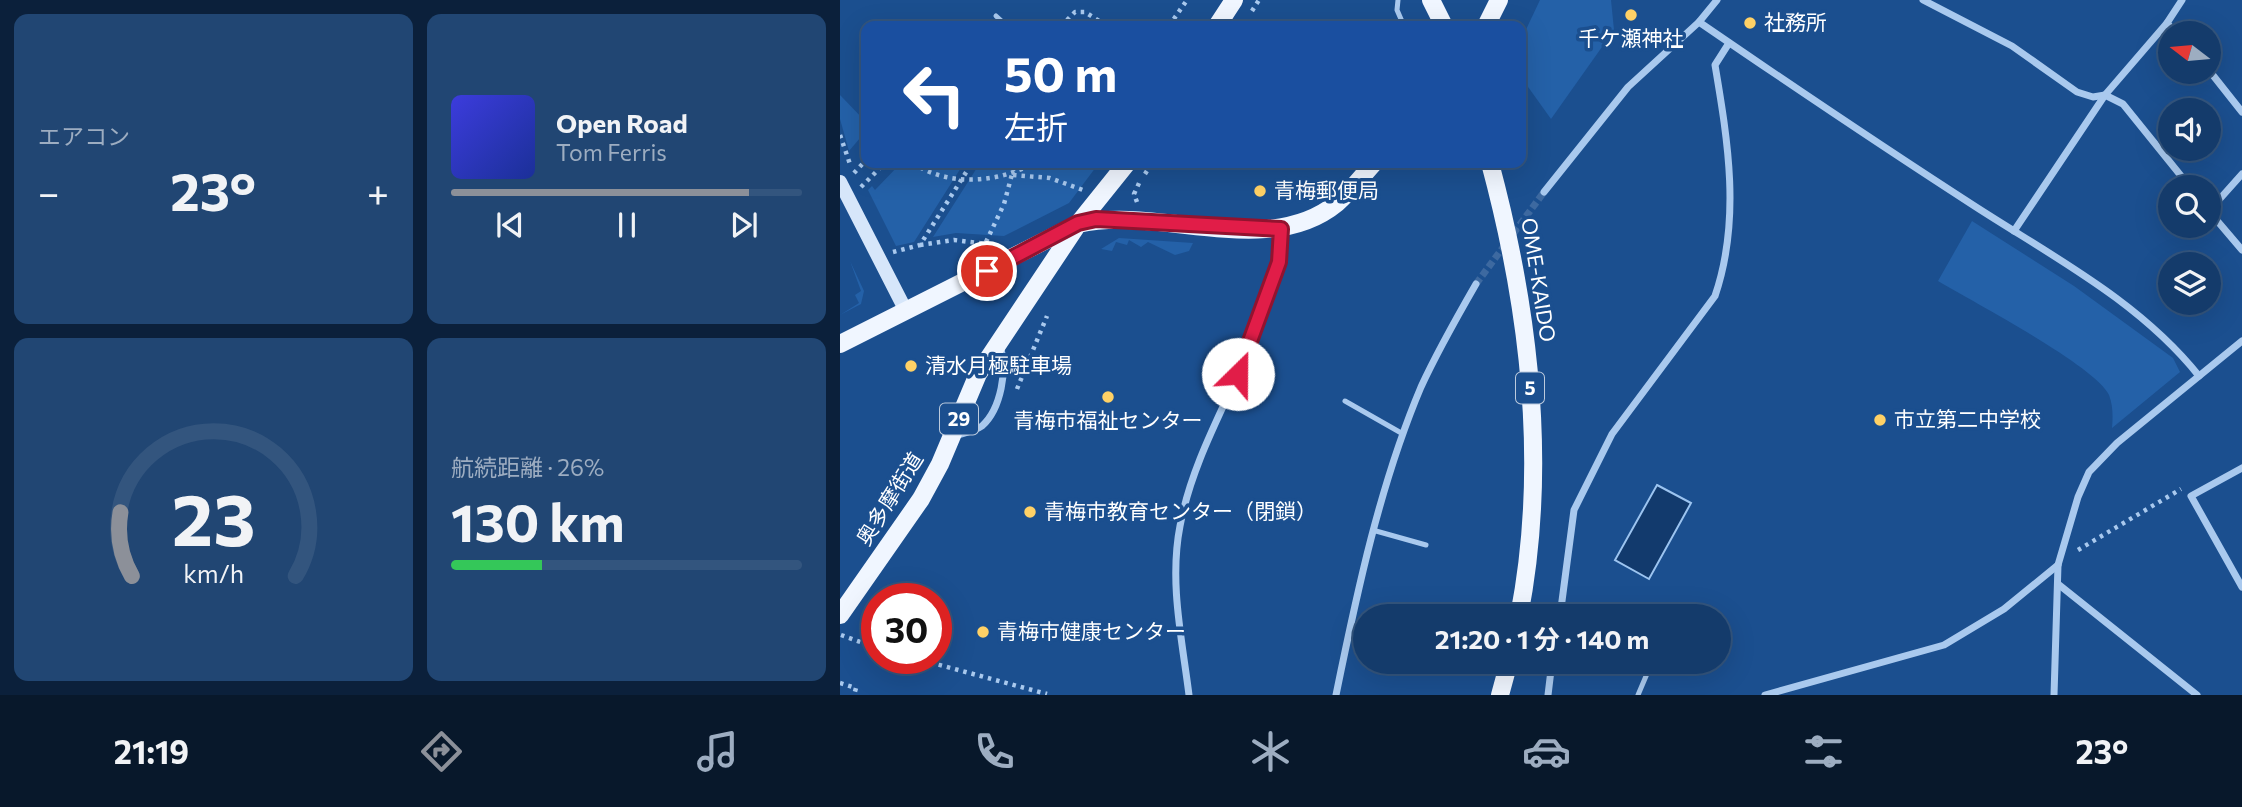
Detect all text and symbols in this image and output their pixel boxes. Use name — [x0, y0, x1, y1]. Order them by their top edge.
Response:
marker: 千ケ瀬神社 — [1623, 7, 1639, 23]
place label: 社務所 — [1764, 9, 1827, 34]
marker: 社務所 — [1742, 15, 1758, 31]
north arrow — [2158, 21, 2221, 84]
map controls — [2158, 21, 2221, 315]
place label: 千ケ瀬神社 — [1579, 25, 1684, 50]
text: 50 m — [1004, 42, 1117, 102]
icon: left — [889, 49, 980, 140]
button: sound — [2158, 98, 2221, 161]
text: 左折 — [1004, 106, 1068, 146]
text: Open Road — [556, 107, 688, 138]
text: エアコン — [38, 122, 130, 150]
text: Tom Ferris — [556, 138, 667, 166]
text: 23° — [170, 158, 256, 222]
text: − — [38, 168, 60, 215]
text: + — [367, 168, 389, 215]
button: search — [2158, 175, 2221, 238]
place label: 青梅郵便局 — [1274, 177, 1379, 202]
marker: 青梅郵便局 — [1252, 183, 1268, 199]
icon: previous — [491, 206, 529, 244]
icon: pause — [608, 206, 646, 244]
icon: next — [725, 206, 763, 244]
street label: OME-KAIDO — [1517, 216, 1562, 344]
pin — [957, 241, 1017, 301]
icon: arrive — [968, 252, 1006, 290]
button: layers — [2158, 252, 2221, 315]
position arrow — [1201, 337, 1275, 411]
place label: 清水月極駐車場 — [925, 352, 1072, 377]
marker: 清水月極駐車場 — [903, 358, 919, 374]
road number: 5 — [1516, 372, 1544, 404]
marker: 青梅市福祉センター — [1100, 389, 1116, 405]
road number: 29 — [940, 404, 978, 434]
place label: 市立第二中学校 — [1894, 406, 2041, 431]
place label: 青梅市福祉センター — [1014, 407, 1203, 432]
marker: 市立第二中学校 — [1872, 412, 1888, 428]
street label: 奥多摩街道 — [850, 447, 927, 549]
text: 航続距離 · 26% — [451, 453, 604, 481]
text: 23 — [172, 472, 255, 561]
text: 130 km — [451, 489, 625, 553]
place label: 青梅市教育センター（閉鎖） — [1044, 498, 1317, 523]
marker: 青梅市教育センター（閉鎖） — [1022, 504, 1038, 520]
text: km/h — [183, 557, 244, 587]
speed limit sign: 30 — [861, 583, 952, 674]
place label: 青梅市健康センター — [997, 618, 1186, 643]
text: 21:20 · 1 分 · 140 m — [1435, 623, 1649, 654]
marker: 青梅市健康センター — [975, 624, 991, 640]
icon: directions — [417, 727, 466, 776]
icon: music — [693, 727, 742, 776]
icon: phone — [970, 727, 1019, 776]
icon: climate — [1246, 727, 1295, 776]
icon: car — [1522, 727, 1571, 776]
icon: filters — [1799, 727, 1848, 776]
text: 21:19 — [114, 731, 189, 771]
text: 23° — [2075, 731, 2128, 771]

